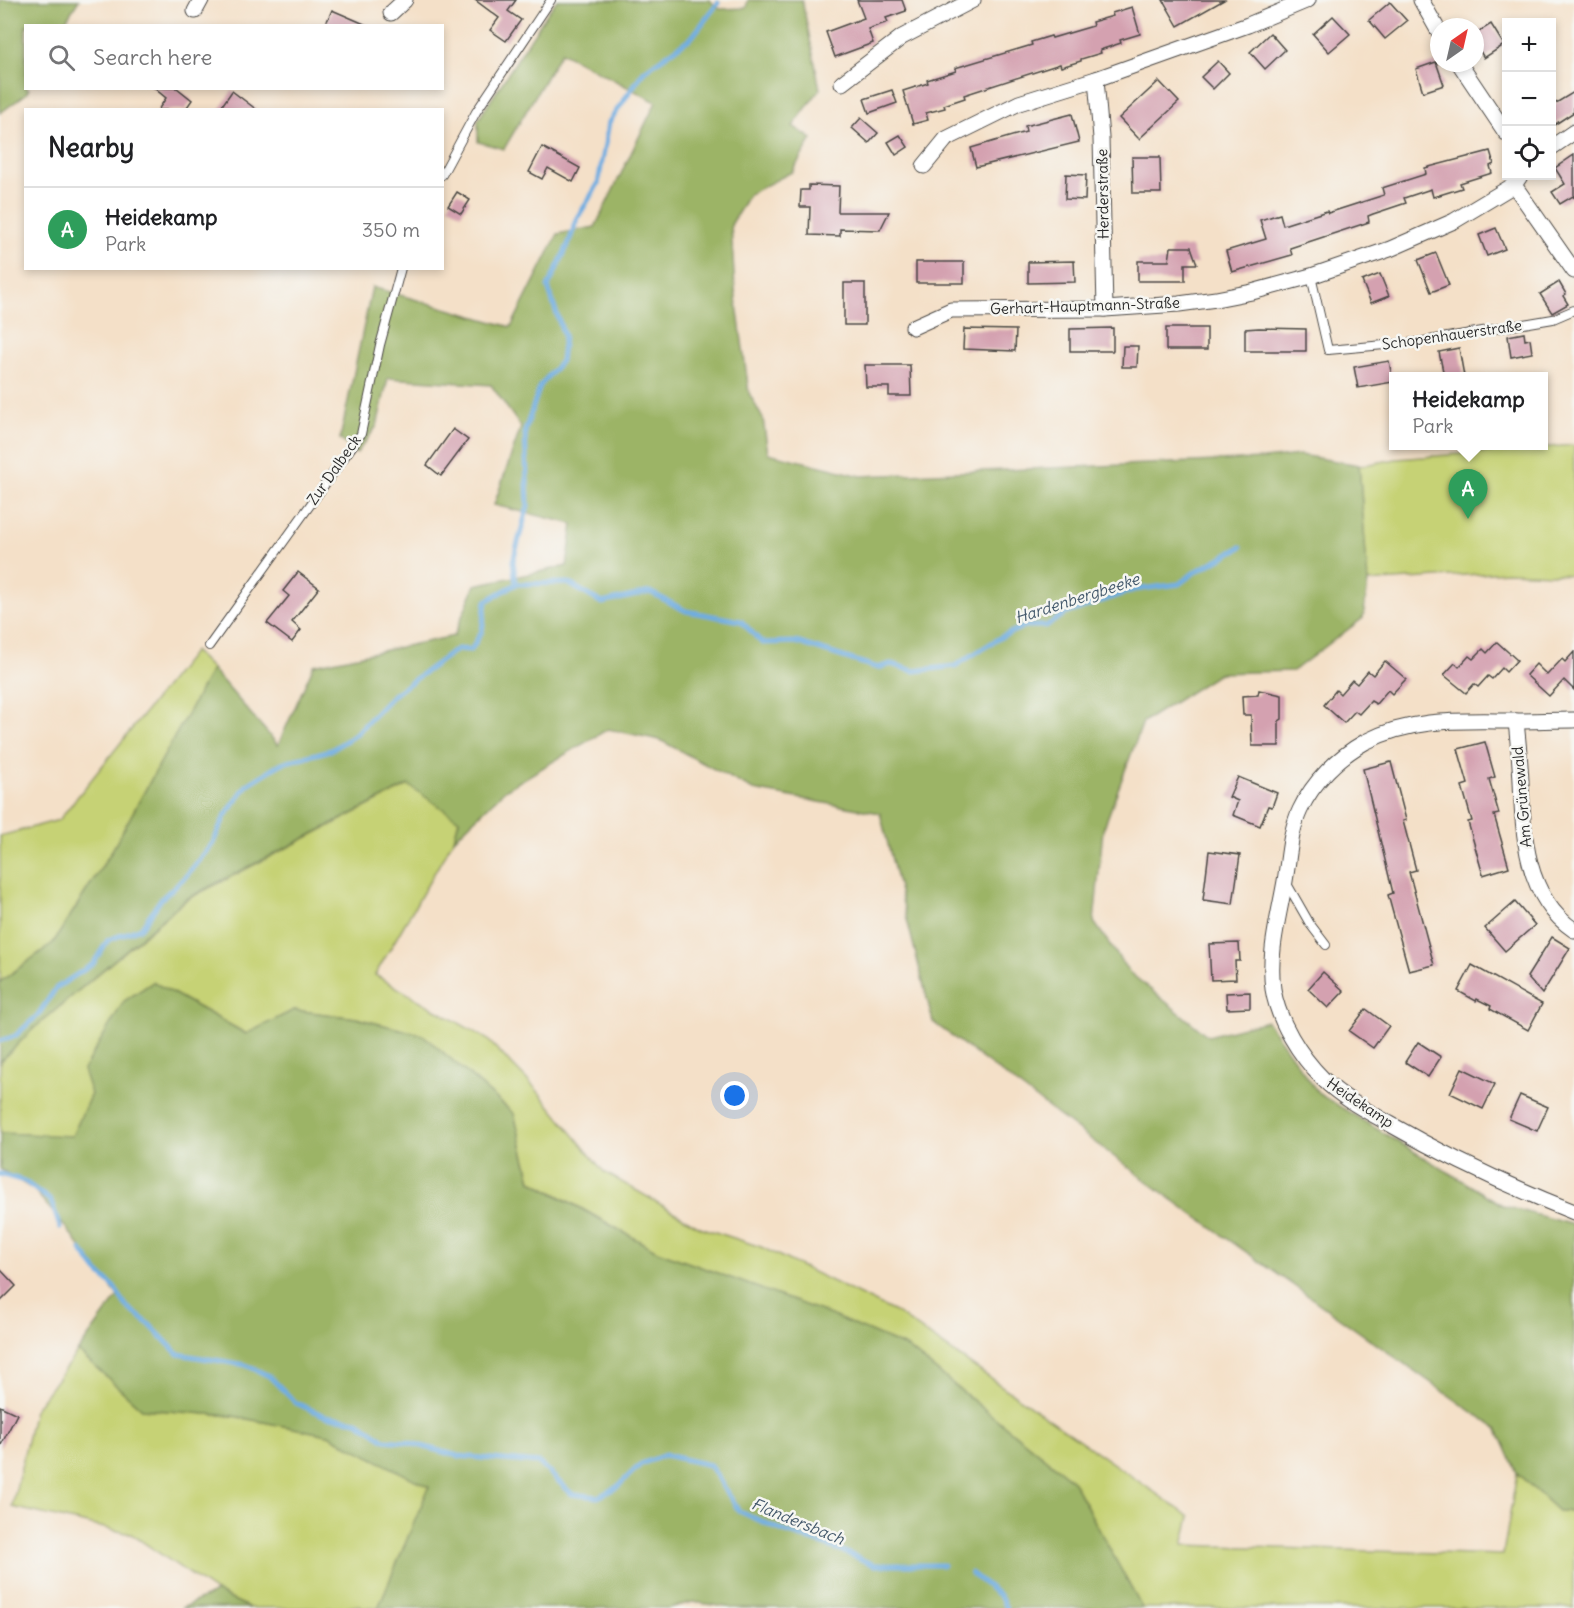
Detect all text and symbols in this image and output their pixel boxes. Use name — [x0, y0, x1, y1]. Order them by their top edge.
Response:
north arrow — [1430, 18, 1484, 72]
map controls — [1502, 18, 1556, 180]
button: + — [1502, 18, 1556, 72]
search box — [24, 24, 444, 90]
icon: search — [45, 41, 78, 74]
text: Search here — [93, 43, 212, 71]
button: − — [1502, 72, 1556, 126]
button: locate — [1502, 126, 1556, 180]
text: Nearby — [48, 131, 134, 164]
street label: Herderstraße — [1092, 149, 1113, 239]
text: Heidekamp — [105, 203, 218, 231]
text: A — [61, 217, 74, 242]
text: 350 m — [362, 217, 420, 242]
text: Park — [105, 231, 146, 256]
street label: Gerhart-Hauptmann-Straße — [990, 293, 1180, 318]
street label: Schopenhauerstraße — [1381, 315, 1523, 354]
popup — [1389, 372, 1548, 450]
text: Heidekamp — [1412, 385, 1525, 413]
text: Park — [1412, 413, 1454, 438]
street label: Zur Dalbeck — [303, 431, 365, 508]
pin: A — [1448, 470, 1488, 519]
water label: Hardenbergbeeke — [1012, 568, 1143, 628]
street label: Am Grünewald — [1508, 746, 1535, 848]
street label: Heidekamp — [1323, 1073, 1397, 1132]
your location — [720, 1081, 749, 1110]
water label: Flandersbach — [749, 1493, 848, 1549]

